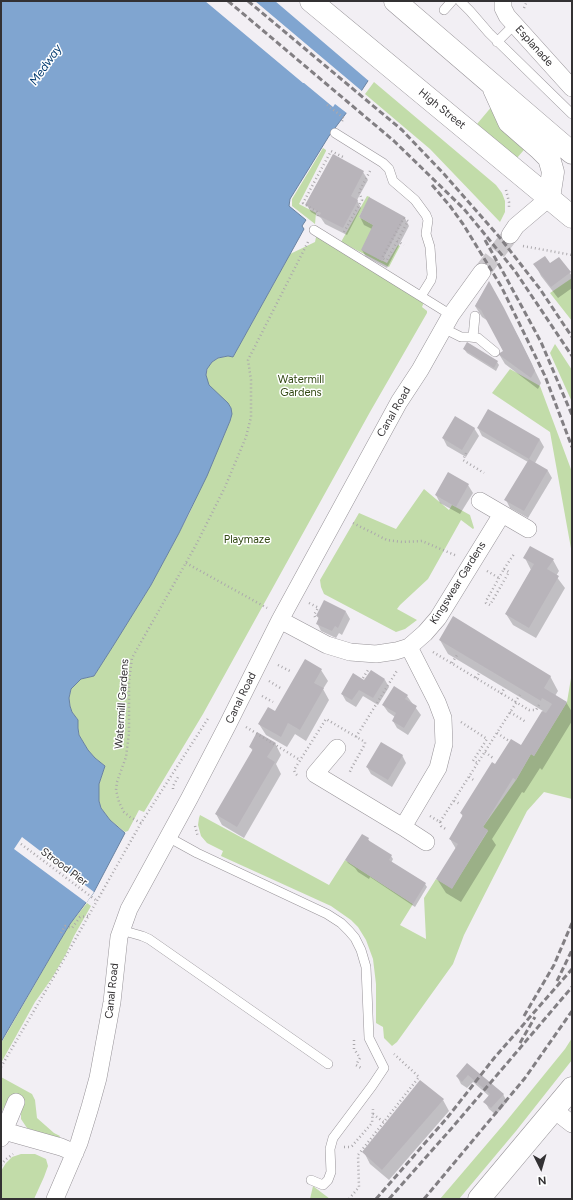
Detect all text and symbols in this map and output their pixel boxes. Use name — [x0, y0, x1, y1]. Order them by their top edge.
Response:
street label: Esplanade — [512, 23, 556, 69]
water label: Medway — [27, 42, 65, 88]
street label: High Street — [416, 86, 468, 132]
park label: Watermill Gardens — [278, 373, 324, 399]
street label: Canal Road — [374, 385, 414, 439]
park label: Playmaze — [224, 533, 270, 547]
street label: Kingswear Gardens — [427, 539, 489, 627]
street label: Watermill Gardens — [112, 658, 132, 750]
street label: Canal Road — [223, 670, 259, 726]
street label: Strood Pier — [38, 845, 90, 889]
street label: Canal Road — [103, 963, 121, 1019]
north arrow — [521, 1148, 561, 1188]
text: N — [537, 1174, 547, 1187]

